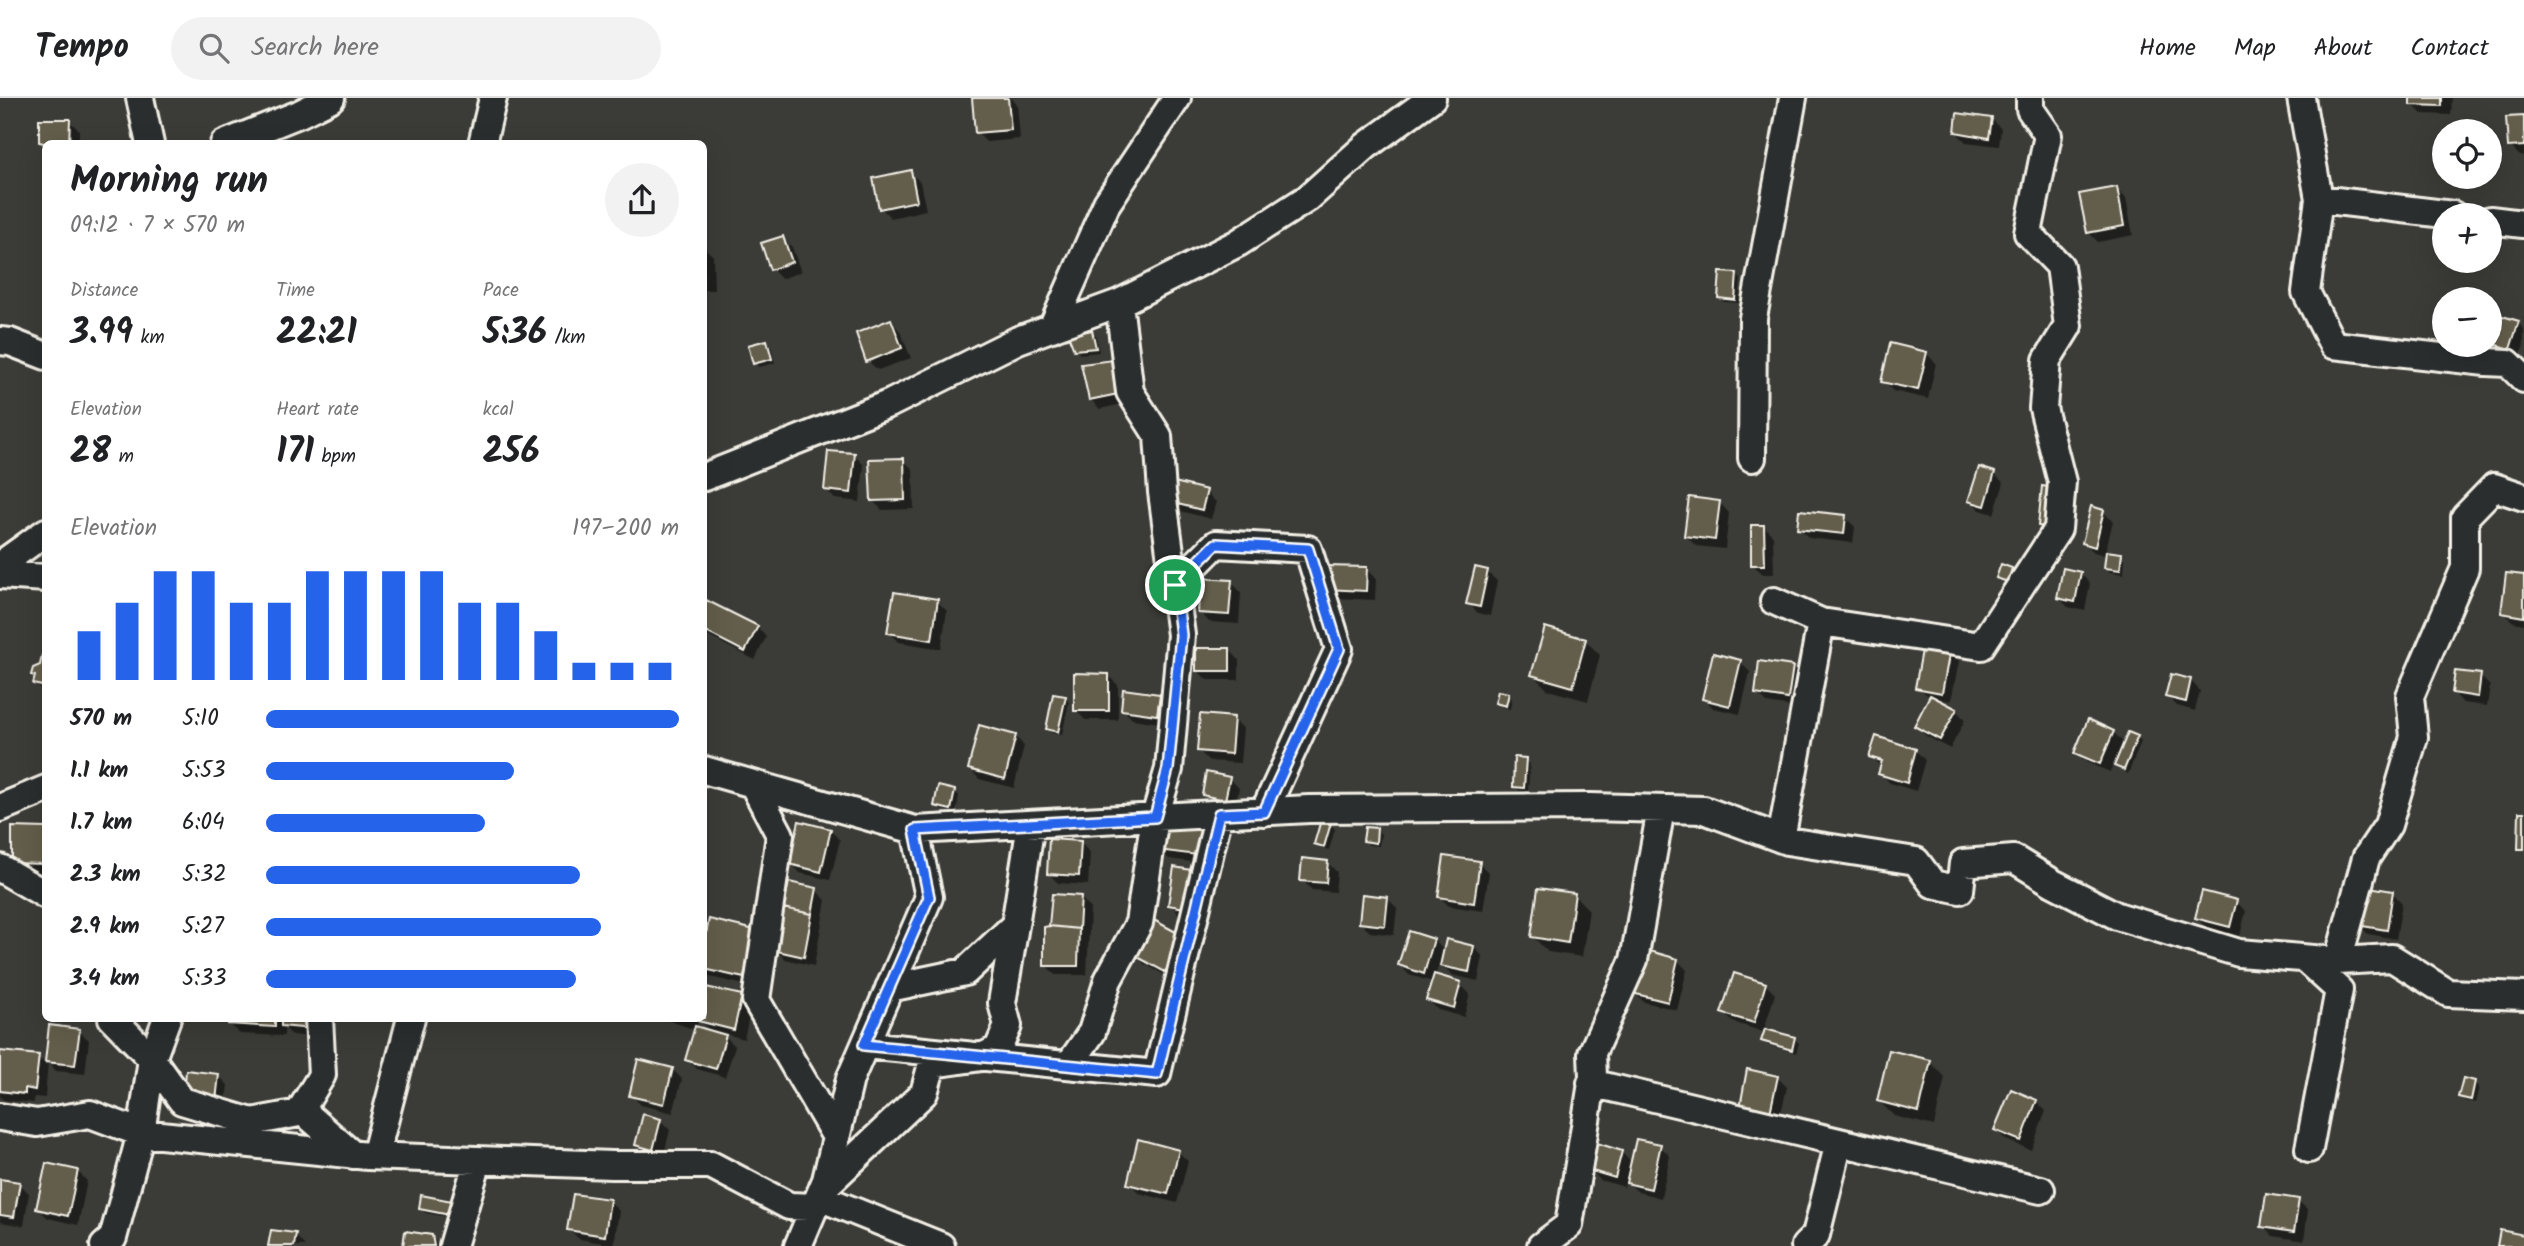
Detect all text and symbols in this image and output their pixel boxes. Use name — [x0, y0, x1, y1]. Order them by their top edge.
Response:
search box — [171, 17, 661, 80]
text: Tempo — [35, 22, 129, 75]
text: Search here — [251, 27, 379, 69]
icon: search — [195, 29, 233, 67]
text: Home — [2139, 29, 2196, 68]
text: Map — [2234, 29, 2276, 68]
text: About — [2314, 29, 2372, 68]
text: Contact — [2410, 29, 2489, 68]
map controls — [2432, 119, 2502, 357]
button: locate — [2432, 119, 2502, 189]
text: Morning run — [70, 152, 268, 212]
button: share — [605, 163, 679, 237]
button: + — [2432, 203, 2502, 273]
text: 09:12 · 7 × 570 m — [70, 208, 245, 244]
text: Distance — [70, 276, 138, 306]
text: Time — [276, 276, 315, 306]
text: Pace — [483, 276, 519, 306]
button: − — [2432, 287, 2502, 357]
text: 3.99 — [70, 306, 133, 362]
text: 22:21 — [276, 306, 357, 362]
text: 5:36 — [483, 306, 547, 362]
text: km — [133, 323, 165, 353]
text: /km — [547, 323, 585, 353]
text: Elevation — [70, 395, 142, 425]
text: Heart rate — [276, 395, 359, 425]
text: kcal — [483, 395, 514, 425]
text: 28 — [70, 425, 111, 481]
text: 171 — [276, 425, 314, 481]
text: 256 — [483, 425, 540, 481]
text: m — [111, 442, 134, 472]
text: bpm — [314, 442, 356, 472]
text: Elevation — [70, 511, 157, 547]
text: 197–200 m — [572, 511, 679, 547]
pin — [1145, 555, 1205, 615]
icon: arrive — [1156, 566, 1194, 604]
text: 570 m — [70, 701, 132, 737]
text: 5:10 — [182, 701, 219, 737]
text: 1.1 km — [70, 753, 128, 789]
text: 5:53 — [182, 753, 226, 789]
text: 1.7 km — [70, 805, 132, 841]
text: 6:04 — [182, 805, 225, 841]
text: 2.3 km — [70, 857, 140, 893]
text: 5:32 — [182, 857, 227, 893]
text: 2.9 km — [70, 909, 140, 945]
text: 5:27 — [182, 909, 224, 945]
text: 3.4 km — [70, 961, 140, 997]
text: 5:33 — [182, 961, 226, 997]

